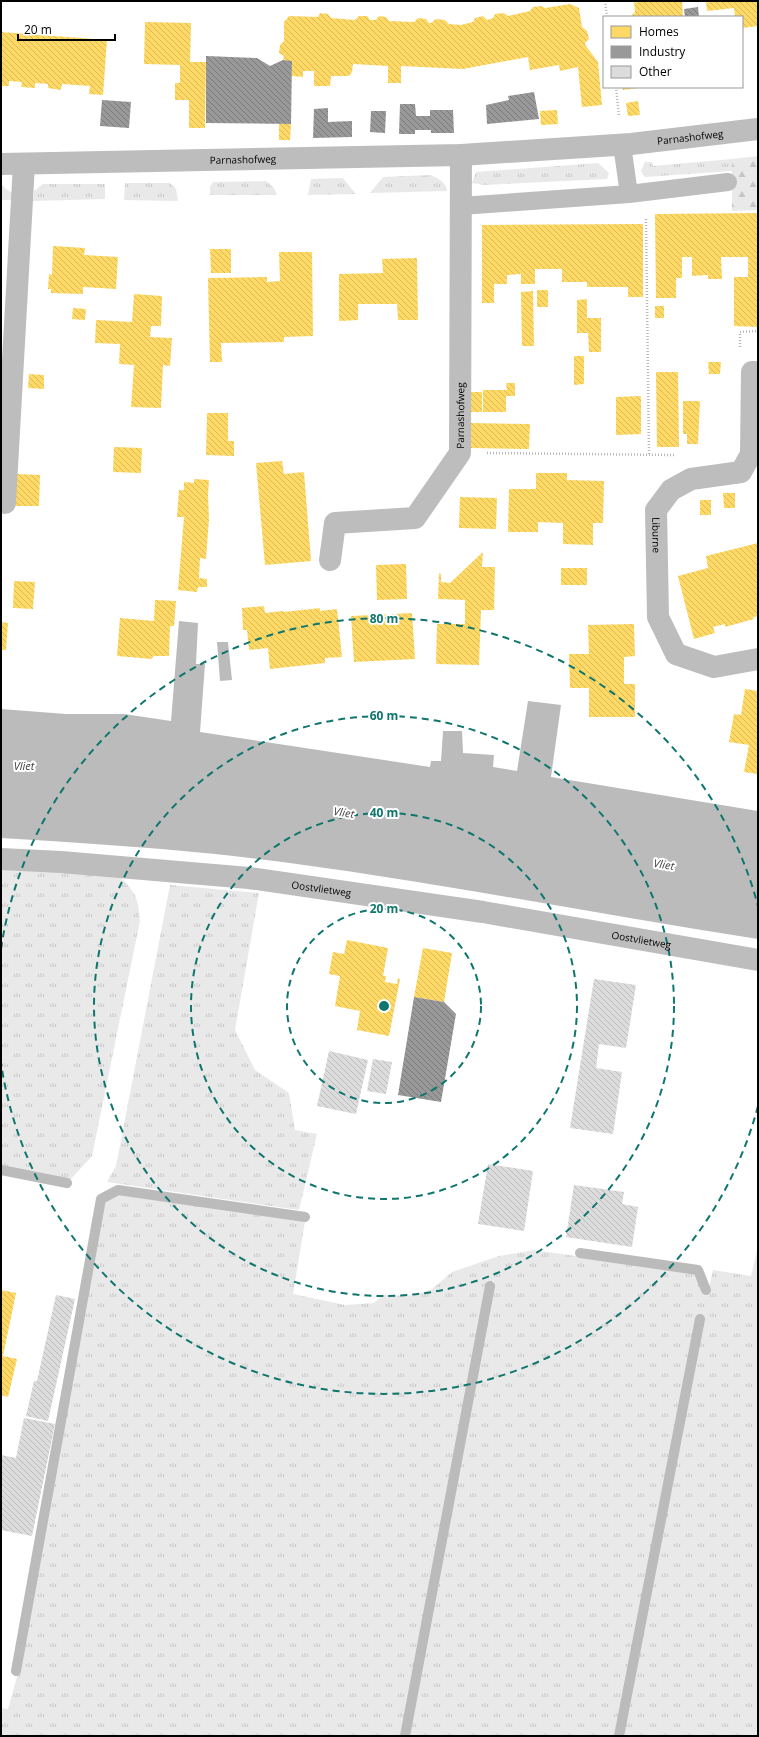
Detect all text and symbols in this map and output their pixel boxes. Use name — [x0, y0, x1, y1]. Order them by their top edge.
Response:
scale bar — [18, 16, 115, 42]
legend — [603, 16, 743, 88]
text: 20 m — [24, 21, 52, 38]
text: Homes — [639, 23, 679, 40]
text: Industry — [639, 43, 686, 60]
text: Other — [639, 63, 672, 80]
street label: Parnashofweg — [656, 126, 725, 148]
street label: Parnashofweg — [210, 152, 277, 167]
street label: Parnashofweg — [453, 382, 467, 449]
street label: Liburne — [649, 517, 664, 554]
text: 80 m — [370, 610, 398, 627]
text: 60 m — [370, 707, 398, 724]
water label: Vliet — [14, 758, 35, 773]
water label: Vliet — [333, 803, 356, 821]
text: 40 m — [370, 804, 398, 821]
water label: Vliet — [653, 855, 676, 873]
street label: Oostvlietweg — [291, 877, 353, 900]
text: 20 m — [370, 900, 398, 917]
street label: Oostvlietweg — [611, 928, 673, 952]
centre of rings — [377, 999, 391, 1013]

